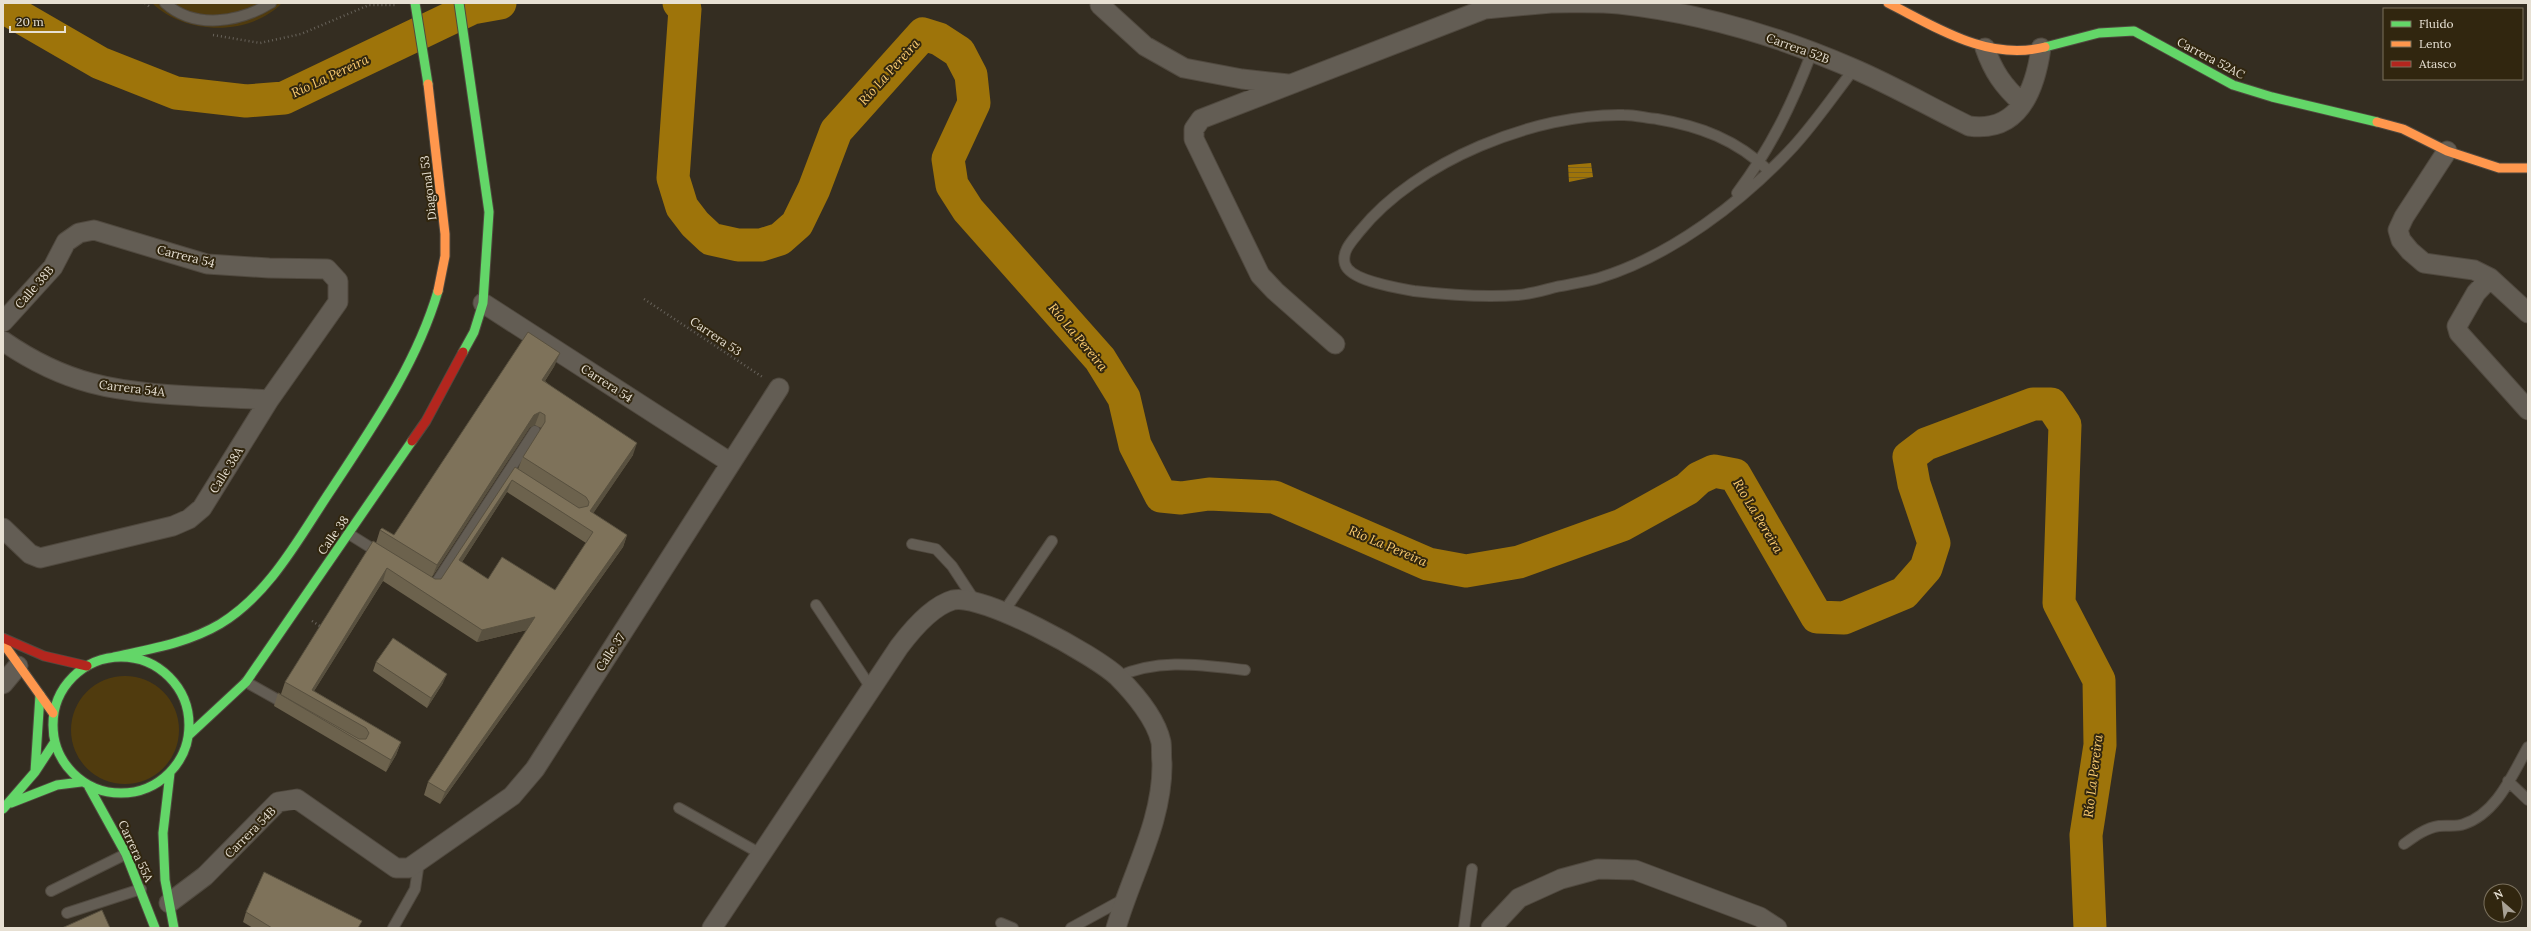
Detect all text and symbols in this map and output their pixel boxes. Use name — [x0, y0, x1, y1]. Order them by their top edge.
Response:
scale bar — [10, 8, 65, 34]
legend — [2383, 8, 2523, 80]
text: 20 m — [16, 14, 44, 29]
text: Fluido — [2419, 16, 2454, 31]
street label: Carrera 52B — [1764, 30, 1832, 66]
street label: Carrera 52AC — [2175, 34, 2248, 82]
water label: Río La Pereira — [855, 35, 924, 109]
text: Lento — [2419, 36, 2451, 51]
water label: Río La Pereira — [289, 50, 372, 101]
text: Atasco — [2418, 56, 2456, 71]
street label: Diagonal 53 — [417, 154, 439, 221]
street label: Carrera 54 — [156, 242, 217, 271]
street label: Calle 38B — [11, 263, 57, 311]
water label: Río La Pereira — [1045, 300, 1112, 375]
street label: Carrera 53 — [687, 313, 745, 359]
street label: Carrera 54 — [578, 361, 636, 406]
street label: Carrera 54A — [98, 377, 166, 400]
street label: Calle 38A — [206, 444, 246, 496]
water label: Río La Pereira — [1729, 476, 1787, 557]
street label: Calle 38 — [314, 512, 352, 557]
water label: Río La Pereira — [1346, 522, 1431, 570]
street label: Calle 37 — [592, 630, 628, 674]
water label: Río La Pereira — [2079, 733, 2107, 818]
street label: Carrera 54B — [221, 803, 279, 861]
street label: Carrera 55A — [115, 818, 157, 885]
north arrow — [2483, 883, 2523, 923]
text: N — [2491, 886, 2506, 902]

